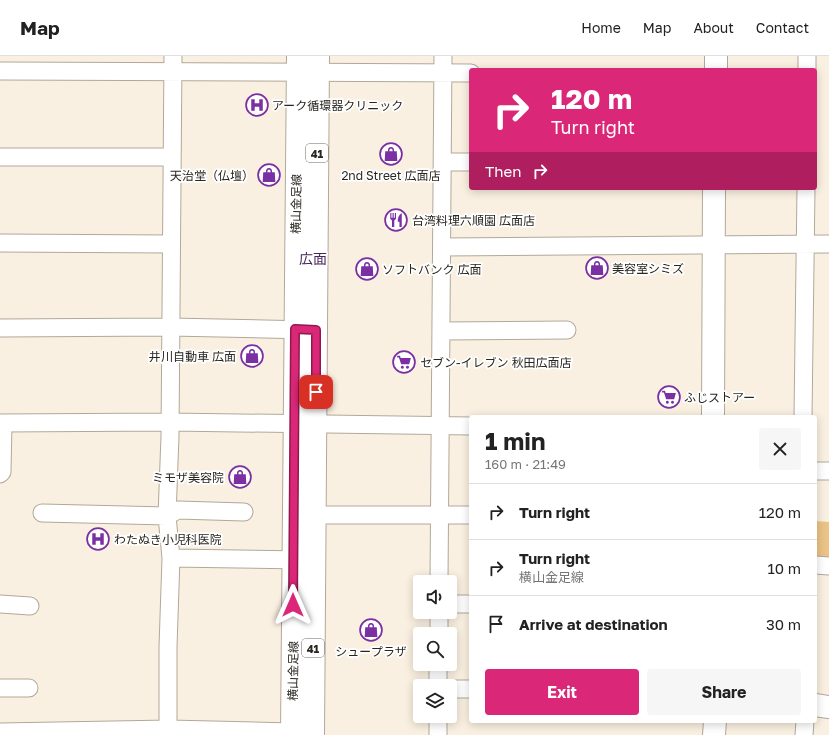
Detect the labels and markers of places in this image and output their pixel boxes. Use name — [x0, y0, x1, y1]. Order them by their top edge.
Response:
hospital icon: アーク循環器クリニック — [244, 92, 270, 118]
place label: アーク循環器クリニック — [272, 98, 403, 113]
shop icon: 2nd Street 広面店 — [378, 141, 404, 167]
shop icon: 天治堂（仏壇） — [256, 162, 282, 188]
place label: 天治堂（仏壇） — [170, 168, 254, 183]
place label: 2nd Street 広面店 — [341, 168, 441, 183]
restaurant icon: 台湾料理六順園 広面店 — [383, 207, 409, 233]
place label: 台湾料理六順園 広面店 — [412, 213, 535, 228]
shop icon: 美容室シミズ — [584, 255, 610, 281]
shop icon: ソフトバンク 広面 — [354, 256, 380, 282]
place label: 美容室シミズ — [612, 261, 684, 276]
place label: ソフトバンク 広面 — [382, 262, 482, 277]
shop icon: 井川自動車 広面 — [239, 343, 265, 369]
place label: 井川自動車 広面 — [149, 349, 236, 364]
supermarket icon: セブン-イレブン 秋田広面店 — [391, 349, 417, 375]
place label: セブン-イレブン 秋田広面店 — [420, 355, 572, 370]
pin — [299, 375, 333, 409]
supermarket icon: ふじストアー — [656, 384, 682, 410]
place label: ふじストアー — [684, 390, 755, 405]
shop icon: ミモザ美容院 — [227, 464, 253, 490]
place label: ミモザ美容院 — [152, 470, 224, 485]
hospital icon: わたぬき小児科医院 — [85, 526, 111, 552]
place label: わたぬき小児科医院 — [114, 532, 222, 547]
shop icon: シュープラザ — [358, 617, 384, 643]
place label: シュープラザ — [335, 644, 407, 659]

